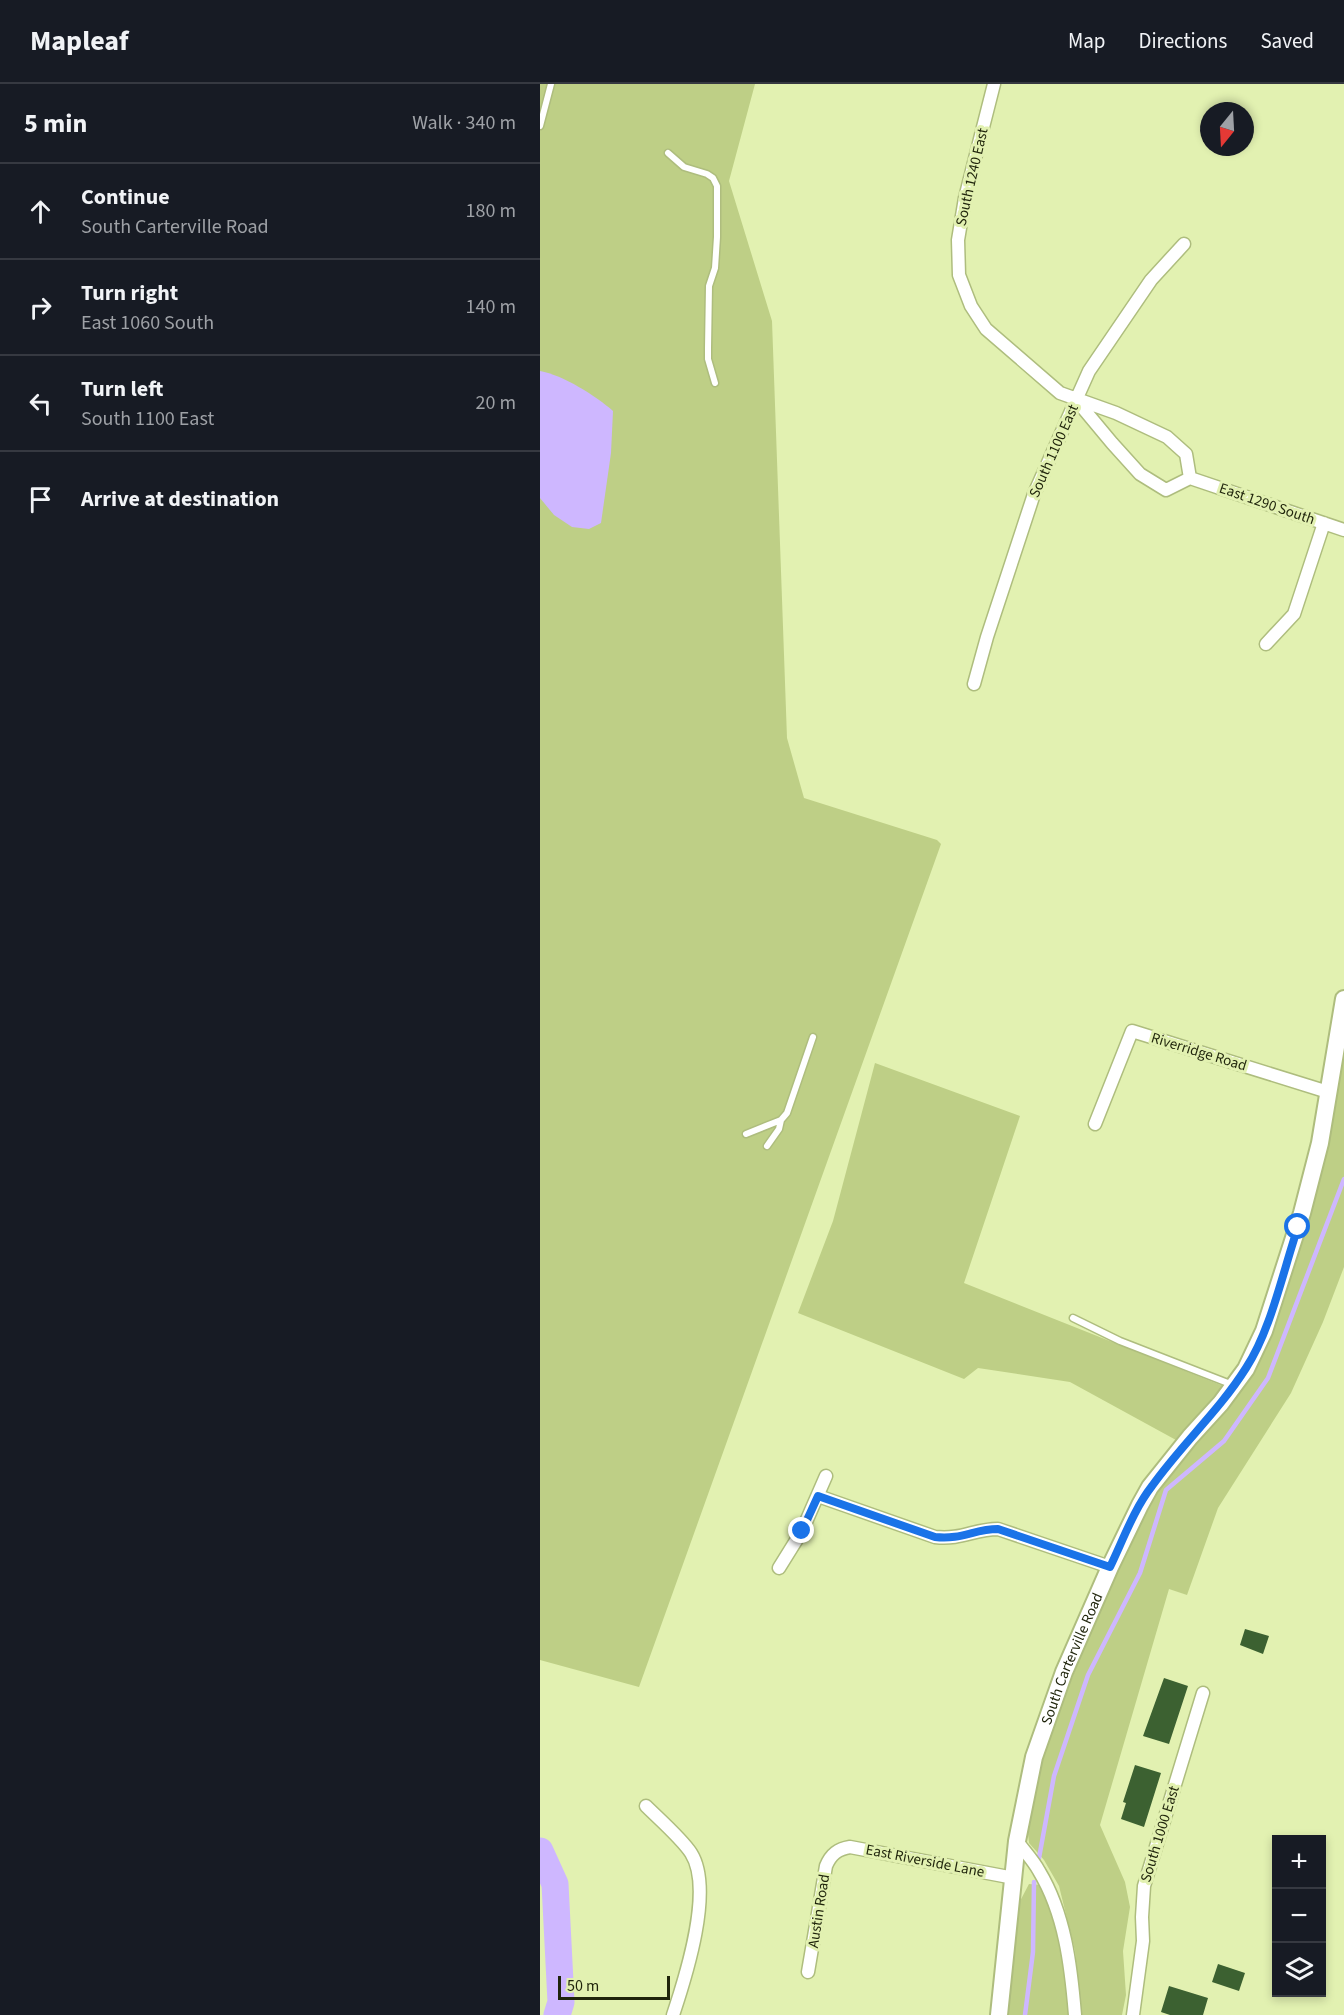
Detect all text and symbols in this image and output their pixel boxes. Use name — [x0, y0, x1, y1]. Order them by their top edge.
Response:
text: Mapleaf — [30, 21, 129, 61]
text: Map — [1068, 26, 1106, 56]
text: Directions — [1139, 26, 1227, 56]
text: Saved — [1260, 26, 1314, 56]
north arrow — [1200, 102, 1254, 156]
text: 5 min — [24, 105, 87, 142]
text: Walk · 340 m — [412, 109, 516, 137]
street label: South 1240 East — [951, 126, 993, 228]
text: Continue — [81, 181, 170, 213]
icon: ahead — [24, 195, 57, 228]
text: 180 m — [466, 197, 516, 225]
text: South Carterville Road — [81, 213, 269, 241]
text: Turn right — [81, 277, 178, 309]
icon: right — [24, 291, 57, 324]
text: 140 m — [466, 293, 516, 321]
text: East 1060 South — [81, 309, 214, 337]
text: Turn left — [81, 373, 163, 405]
icon: left — [24, 387, 57, 420]
text: 20 m — [476, 389, 516, 417]
street label: South 1100 East — [1024, 401, 1084, 501]
text: South 1100 East — [81, 405, 214, 433]
street label: East 1290 South — [1216, 478, 1318, 530]
icon: arrive — [24, 483, 57, 516]
text: Arrive at destination — [81, 483, 279, 515]
street label: Riverridge Road — [1149, 1027, 1249, 1077]
route start — [1284, 1213, 1310, 1239]
route end — [788, 1517, 814, 1543]
street label: South Carterville Road — [1036, 1589, 1108, 1728]
street label: South 1000 East — [1135, 1783, 1185, 1885]
map controls — [1272, 1835, 1326, 1997]
button: + — [1272, 1835, 1326, 1889]
street label: East Riverside Lane — [864, 1839, 986, 1883]
street label: Austin Road — [803, 1873, 835, 1949]
button: − — [1272, 1889, 1326, 1943]
button: layers — [1272, 1943, 1326, 1997]
scale bar — [558, 1973, 670, 2000]
text: 50 m — [567, 1975, 599, 1997]

